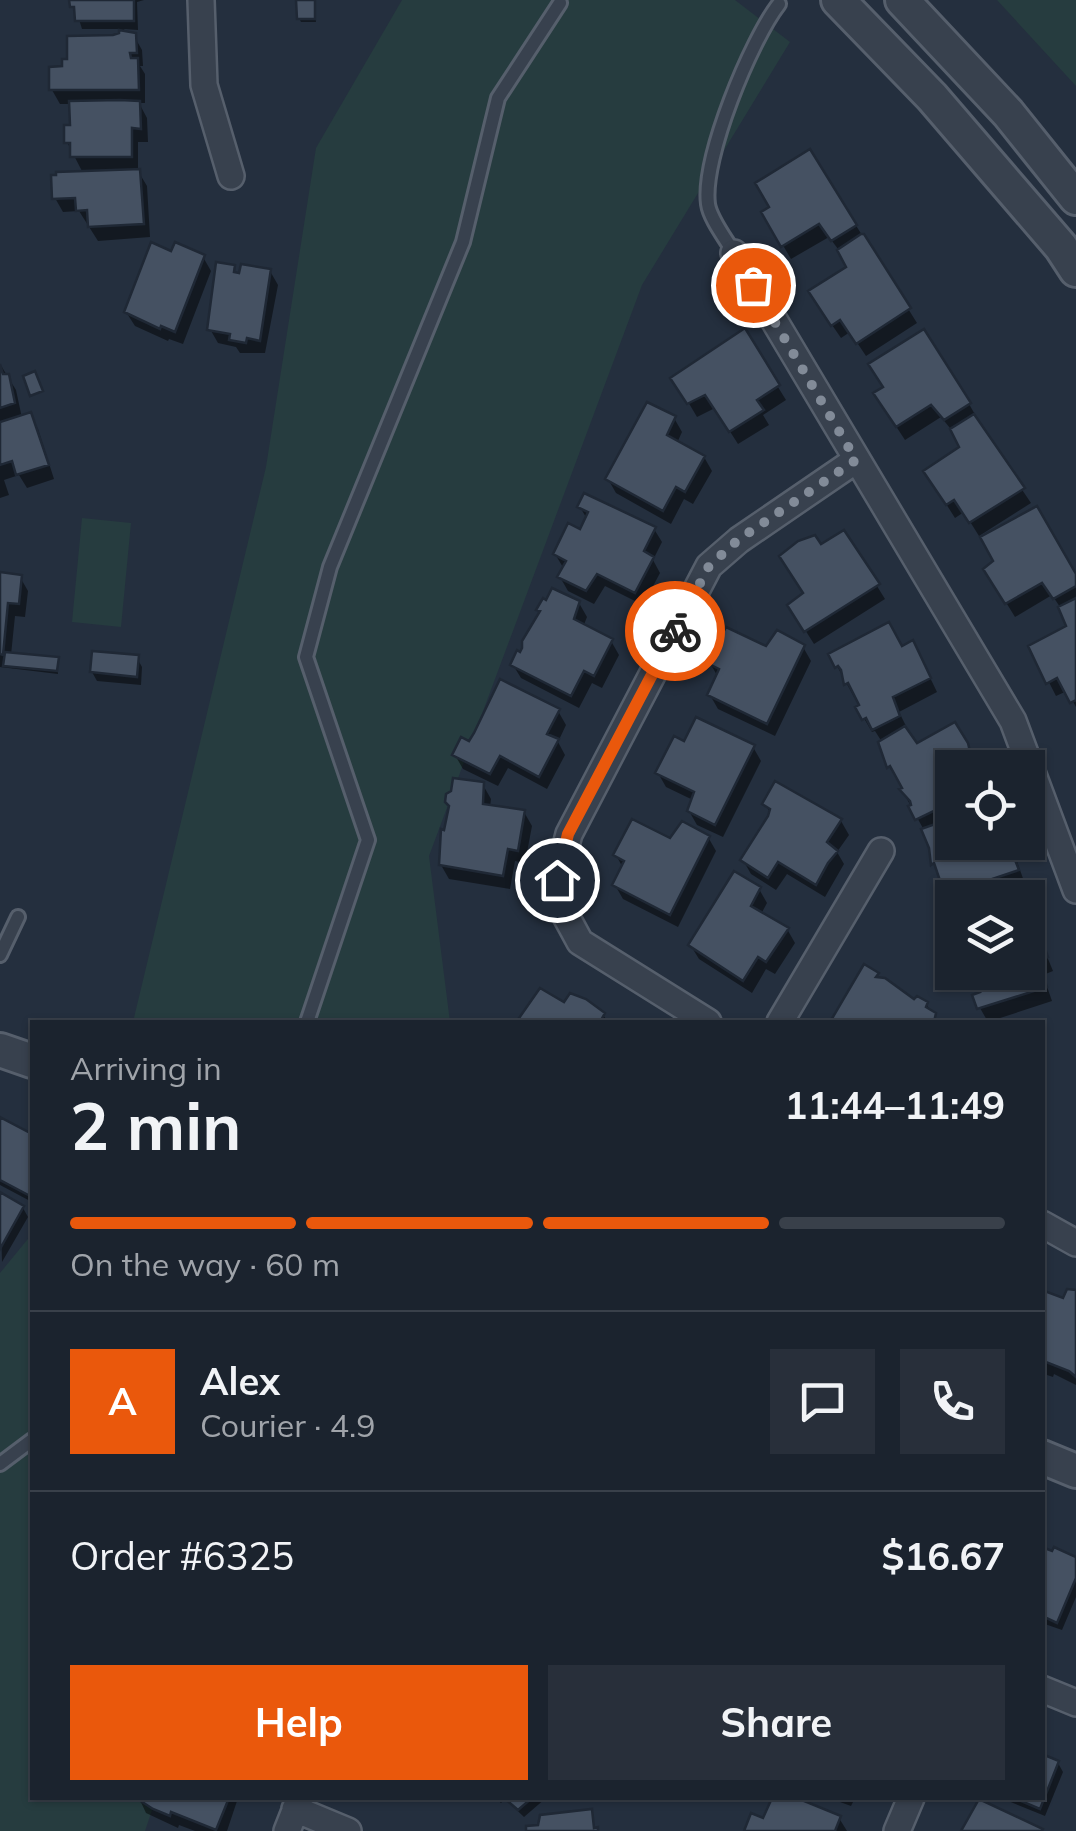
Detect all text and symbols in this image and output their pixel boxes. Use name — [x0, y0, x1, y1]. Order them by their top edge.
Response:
pin — [711, 243, 796, 328]
icon: bag — [726, 258, 781, 313]
courier — [625, 581, 725, 681]
icon: bike — [648, 604, 703, 659]
map controls — [935, 750, 1045, 990]
button: locate — [935, 750, 1045, 860]
pin — [515, 838, 600, 923]
icon: home — [530, 853, 585, 908]
button: layers — [935, 880, 1045, 990]
text: Arriving in — [70, 1048, 222, 1088]
text: 11:44–11:49 — [785, 1081, 1005, 1129]
text: 2 min — [70, 1085, 241, 1166]
text: On the way · 60 m — [70, 1244, 340, 1284]
button: chat — [770, 1349, 875, 1454]
button: phone — [900, 1349, 1005, 1454]
text: Alex — [200, 1357, 280, 1405]
text: A — [108, 1377, 137, 1425]
text: Courier · 4.9 — [200, 1405, 376, 1445]
text: Order #6325 — [70, 1532, 294, 1580]
text: $16.67 — [882, 1532, 1005, 1580]
button: Help — [70, 1665, 528, 1780]
button: Share — [548, 1665, 1005, 1780]

